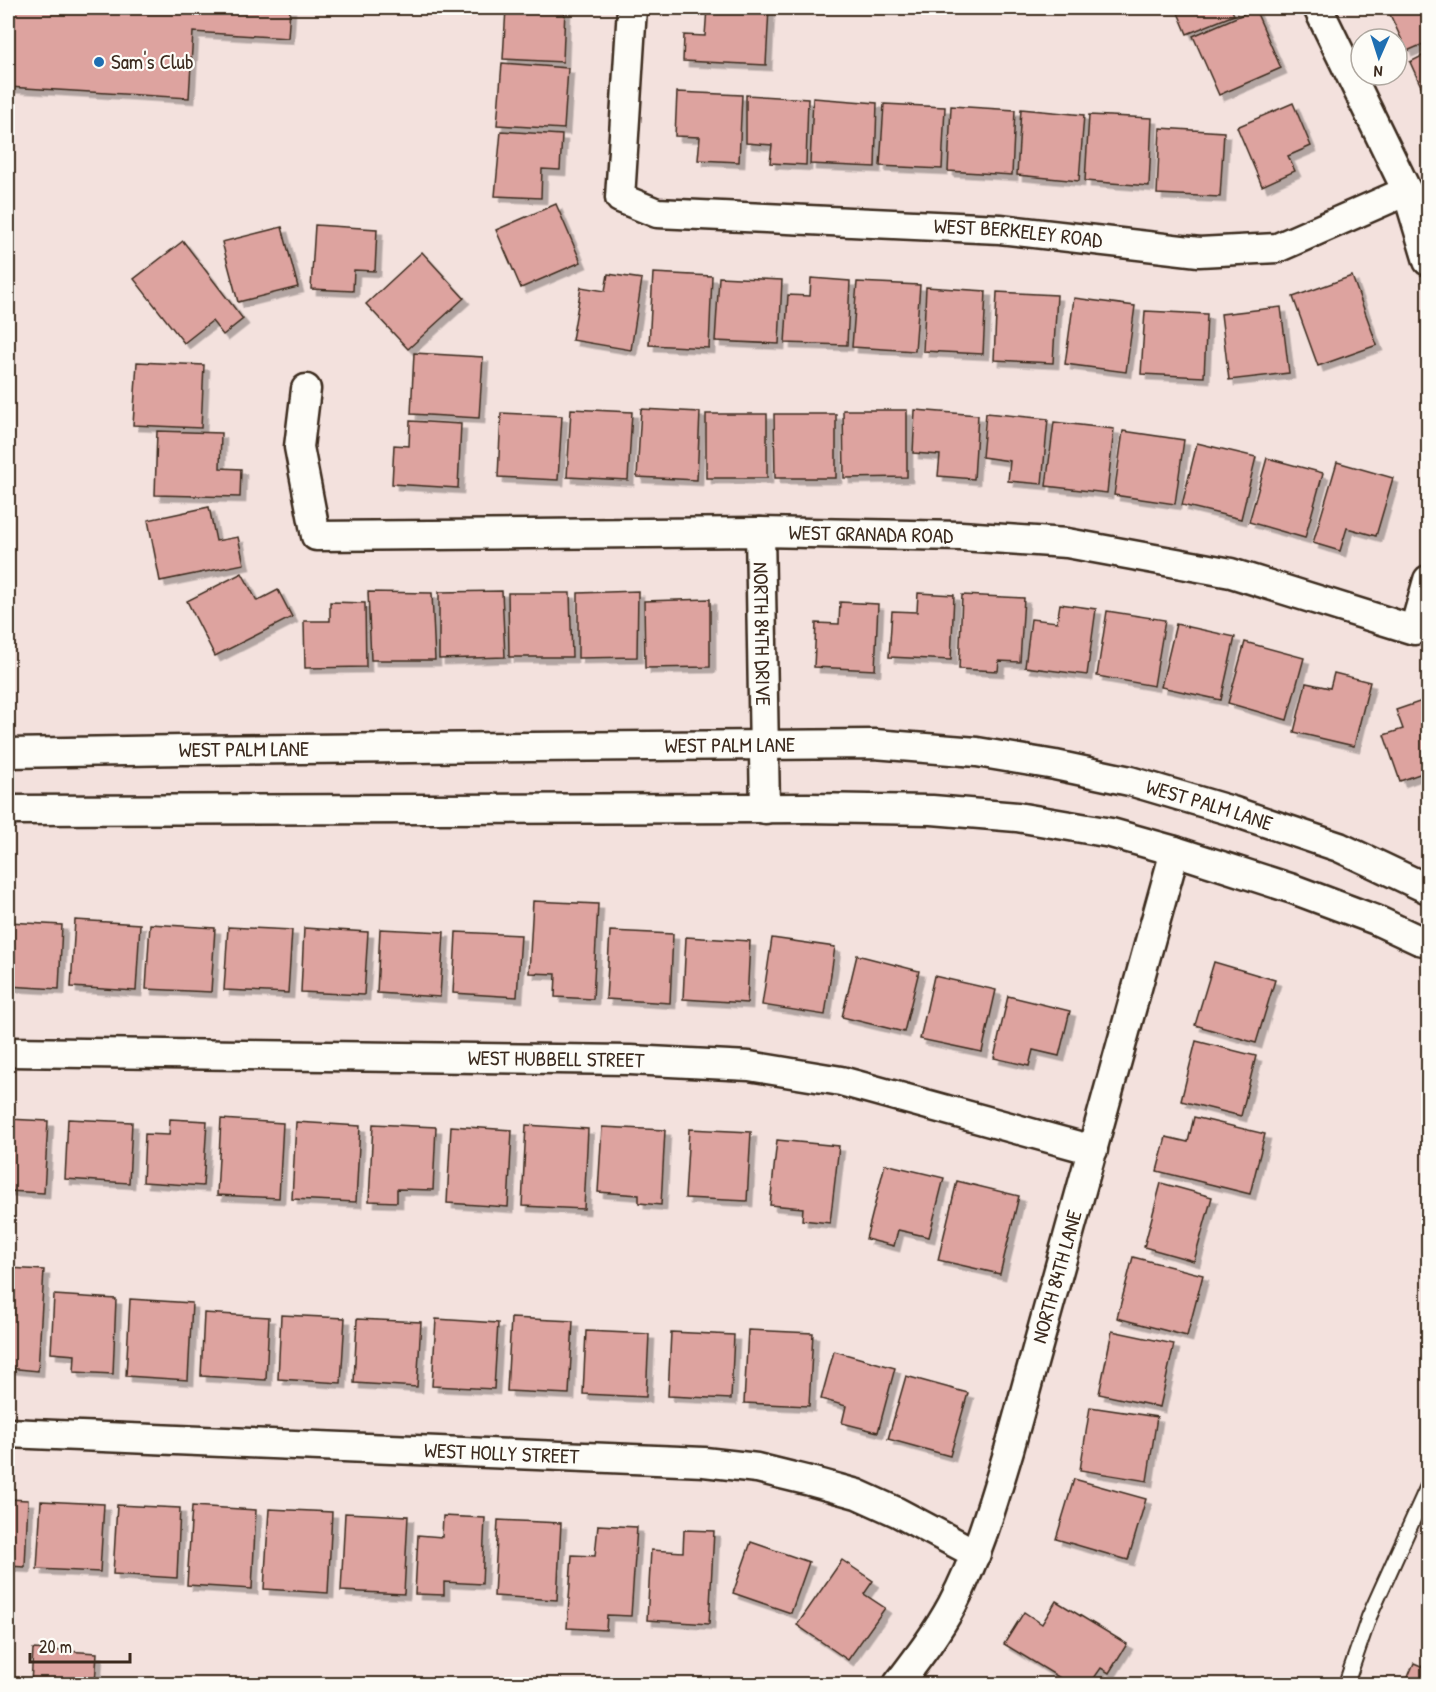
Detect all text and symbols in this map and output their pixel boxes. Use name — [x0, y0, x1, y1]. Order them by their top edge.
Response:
north arrow — [1349, 27, 1409, 87]
place label: Sam's Club — [111, 47, 194, 76]
marker: Sam's Club — [92, 55, 106, 69]
text: N — [1373, 61, 1383, 83]
street label: WEST BERKELEY ROAD — [933, 211, 1104, 255]
street label: WEST GRANADA ROAD — [788, 518, 953, 550]
street label: NORTH 84TH DRIVE — [747, 562, 778, 706]
street label: WEST PALM LANE — [665, 730, 795, 760]
street label: WEST PALM LANE — [179, 734, 309, 764]
street label: WEST PALM LANE — [1143, 772, 1276, 838]
street label: WEST HUBBELL STREET — [468, 1043, 646, 1075]
street label: NORTH 84TH LANE — [1024, 1207, 1089, 1346]
street label: WEST HOLLY STREET — [423, 1435, 581, 1471]
scale bar — [30, 1626, 130, 1664]
text: 20 m — [39, 1634, 72, 1659]

